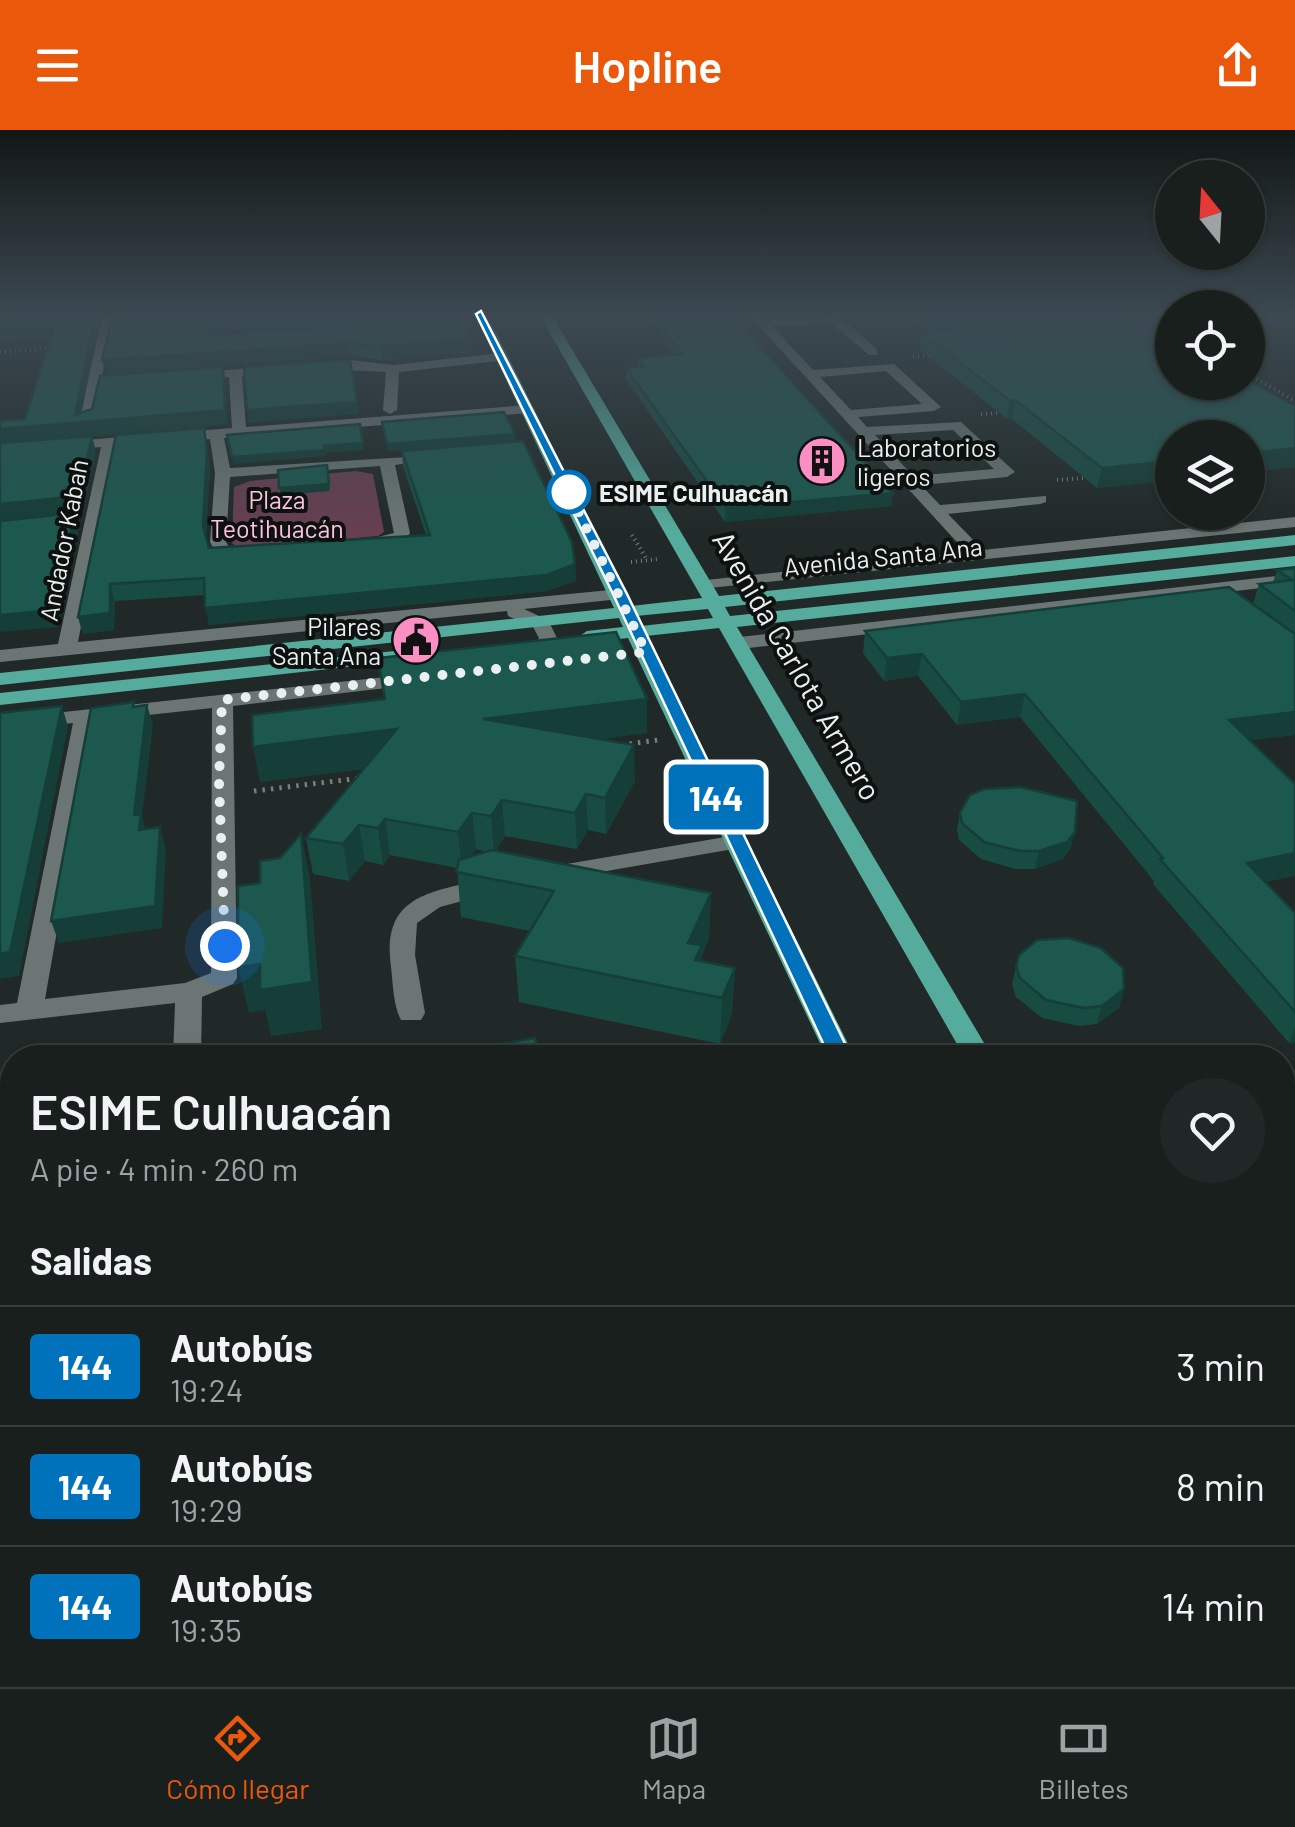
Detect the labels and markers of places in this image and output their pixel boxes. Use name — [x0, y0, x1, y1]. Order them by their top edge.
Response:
place label: Laboratorios ligeros — [857, 432, 996, 491]
building icon: Laboratorios ligeros — [796, 435, 848, 487]
marker: ESIME Culhuacán — [548, 471, 590, 513]
place label: ESIME Culhuacán — [599, 477, 788, 507]
place label: Pilares Santa Ana — [272, 611, 381, 670]
public building icon: Pilares Santa Ana — [390, 614, 442, 666]

